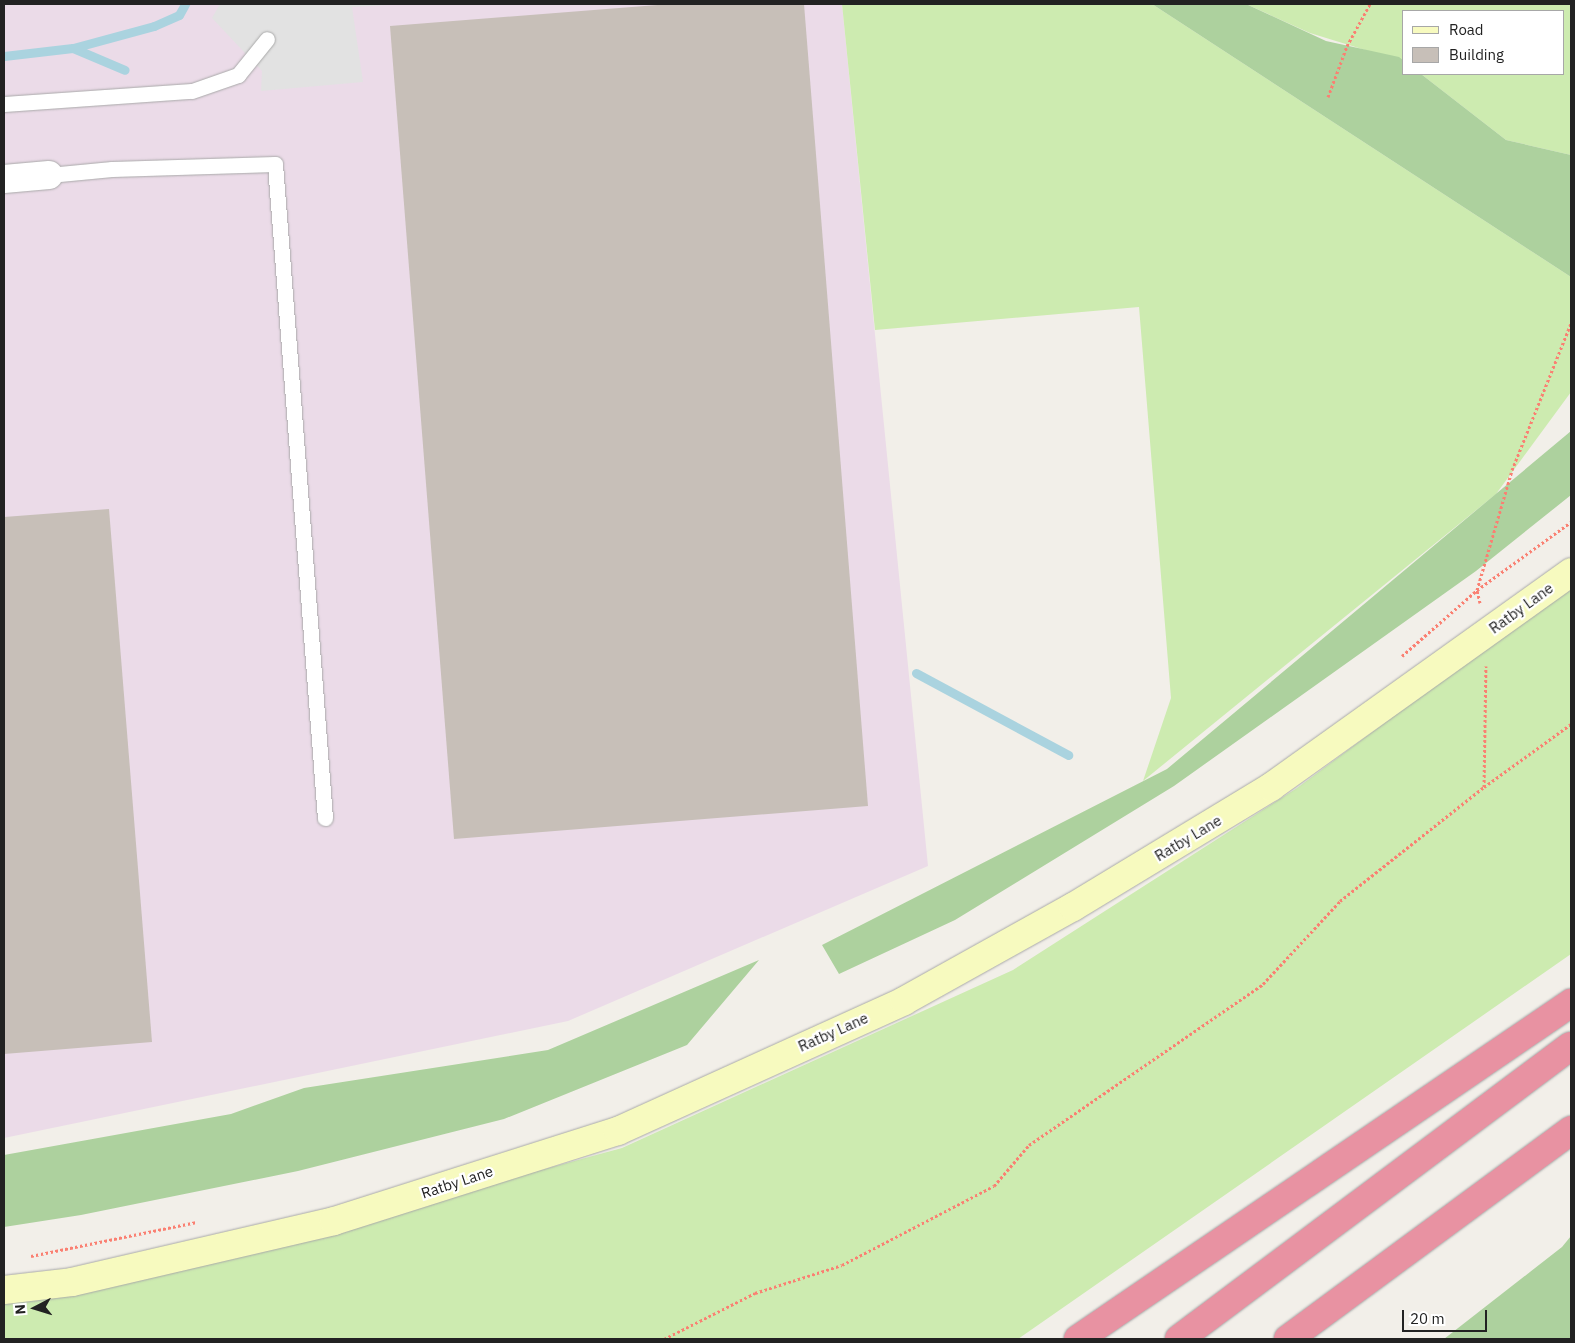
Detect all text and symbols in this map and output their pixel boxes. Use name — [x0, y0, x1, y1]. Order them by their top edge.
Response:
legend — [1402, 10, 1565, 75]
text: Road — [1449, 20, 1484, 39]
text: Building — [1449, 45, 1504, 64]
street label: Ratby Lane — [1486, 579, 1556, 637]
street label: Ratby Lane — [1151, 811, 1225, 865]
street label: Ratby Lane — [795, 1009, 871, 1055]
street label: Ratby Lane — [419, 1162, 495, 1202]
north arrow — [10, 1283, 60, 1333]
scale bar — [1405, 1300, 1490, 1332]
text: N — [11, 1303, 29, 1315]
text: 20 m — [1410, 1309, 1445, 1328]

